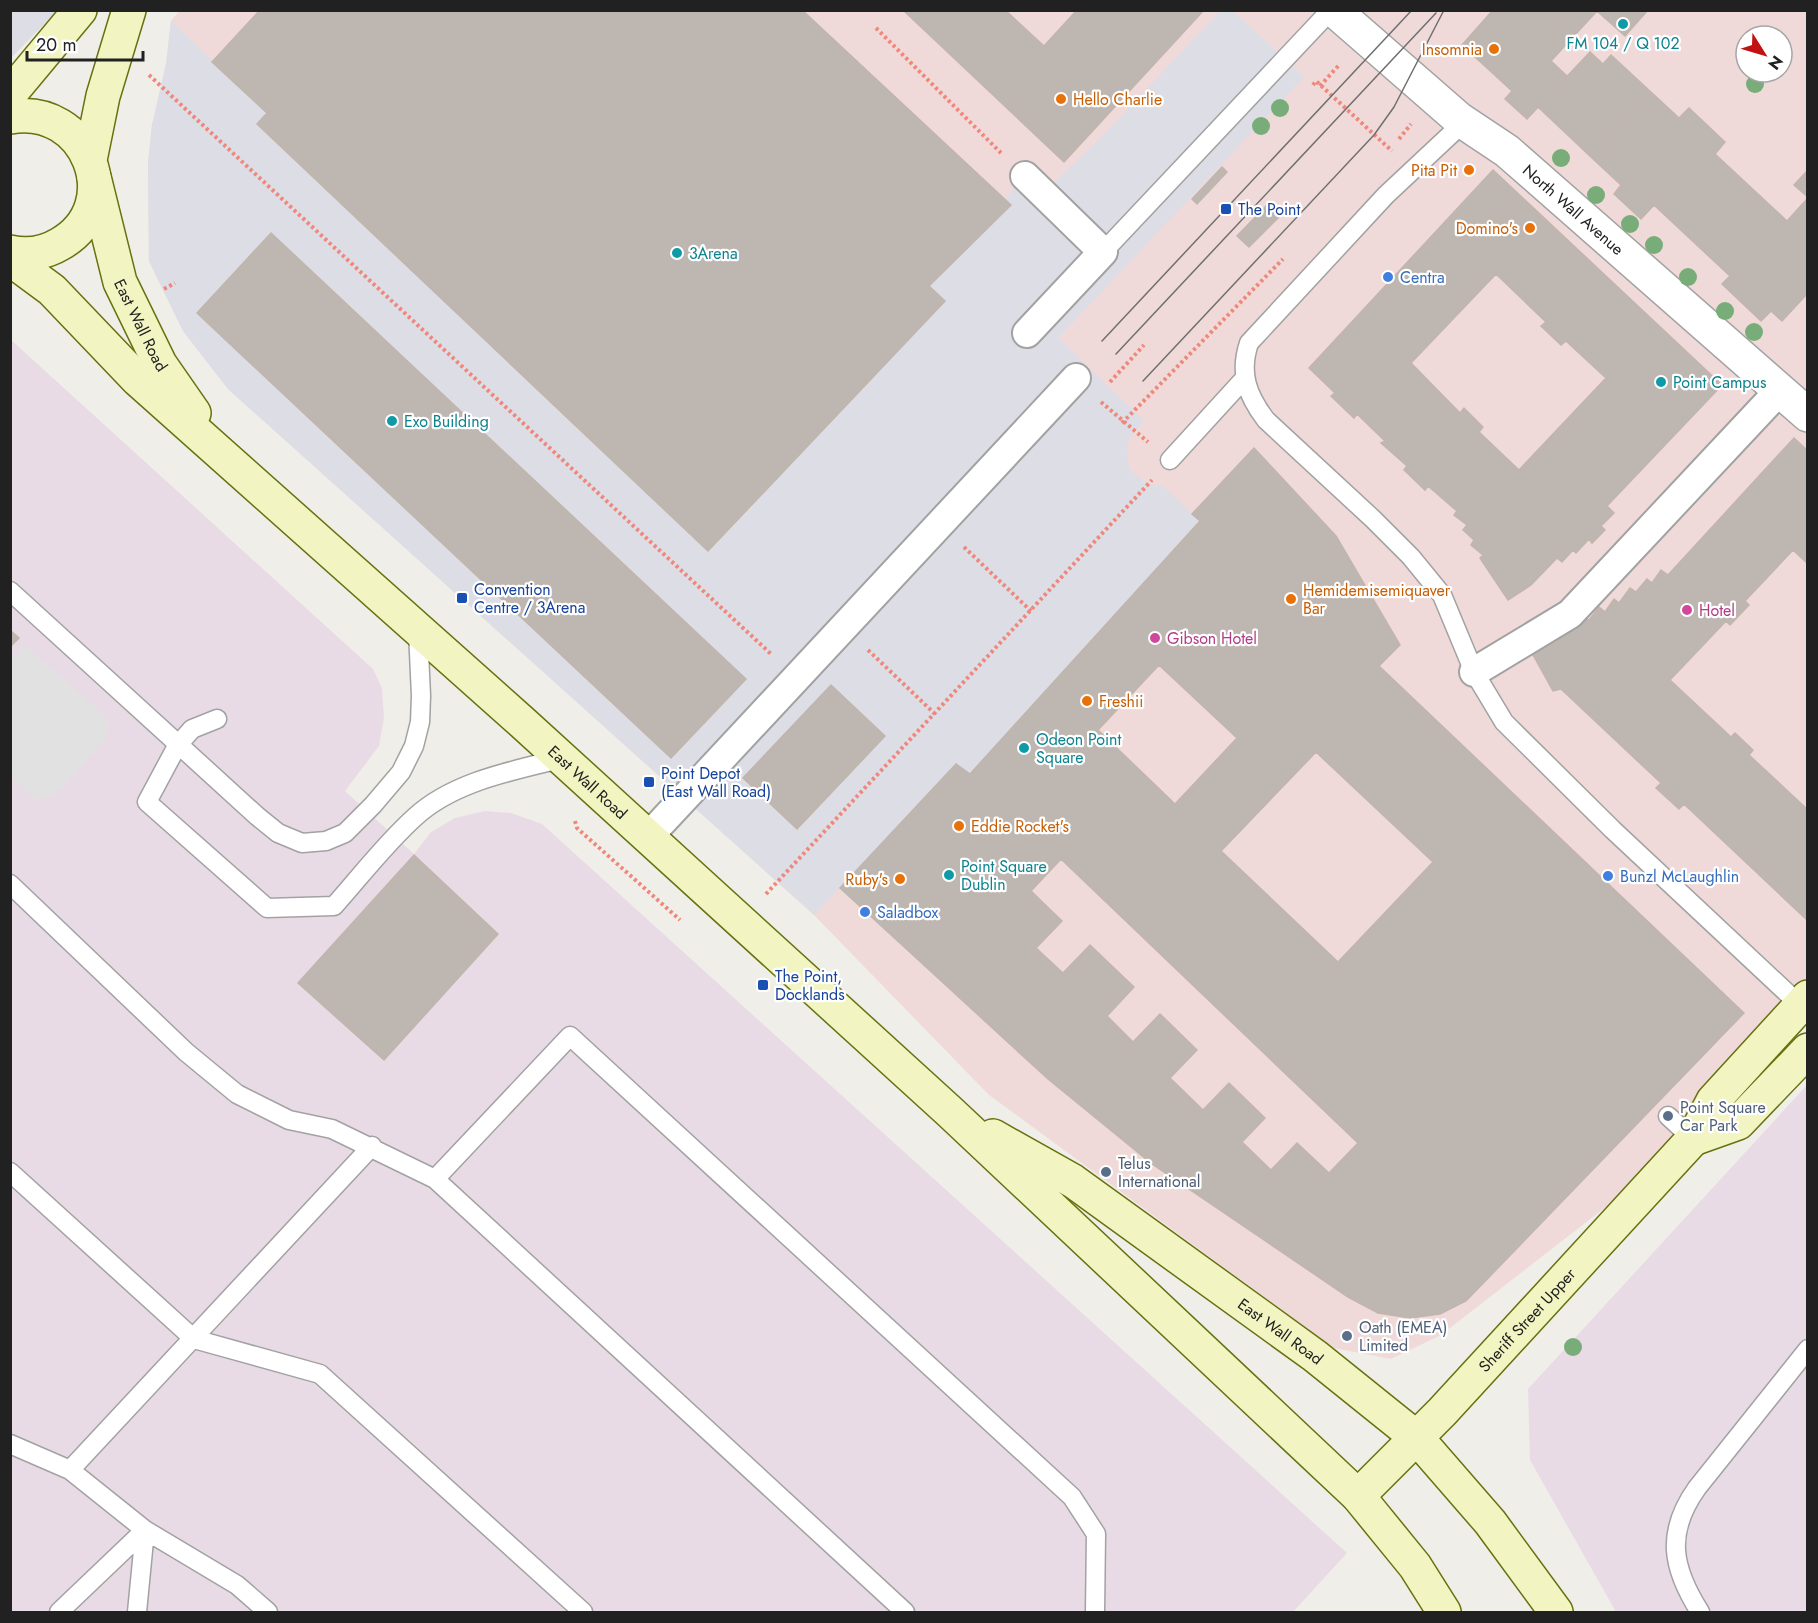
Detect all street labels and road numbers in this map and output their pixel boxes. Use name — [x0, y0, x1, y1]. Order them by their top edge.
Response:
street label: North Wall Avenue — [1518, 159, 1629, 260]
street label: East Wall Road — [108, 275, 173, 376]
street label: East Wall Road — [543, 740, 632, 825]
street label: Sheriff Street Upper — [1473, 1263, 1581, 1377]
street label: East Wall Road — [1233, 1293, 1328, 1370]

